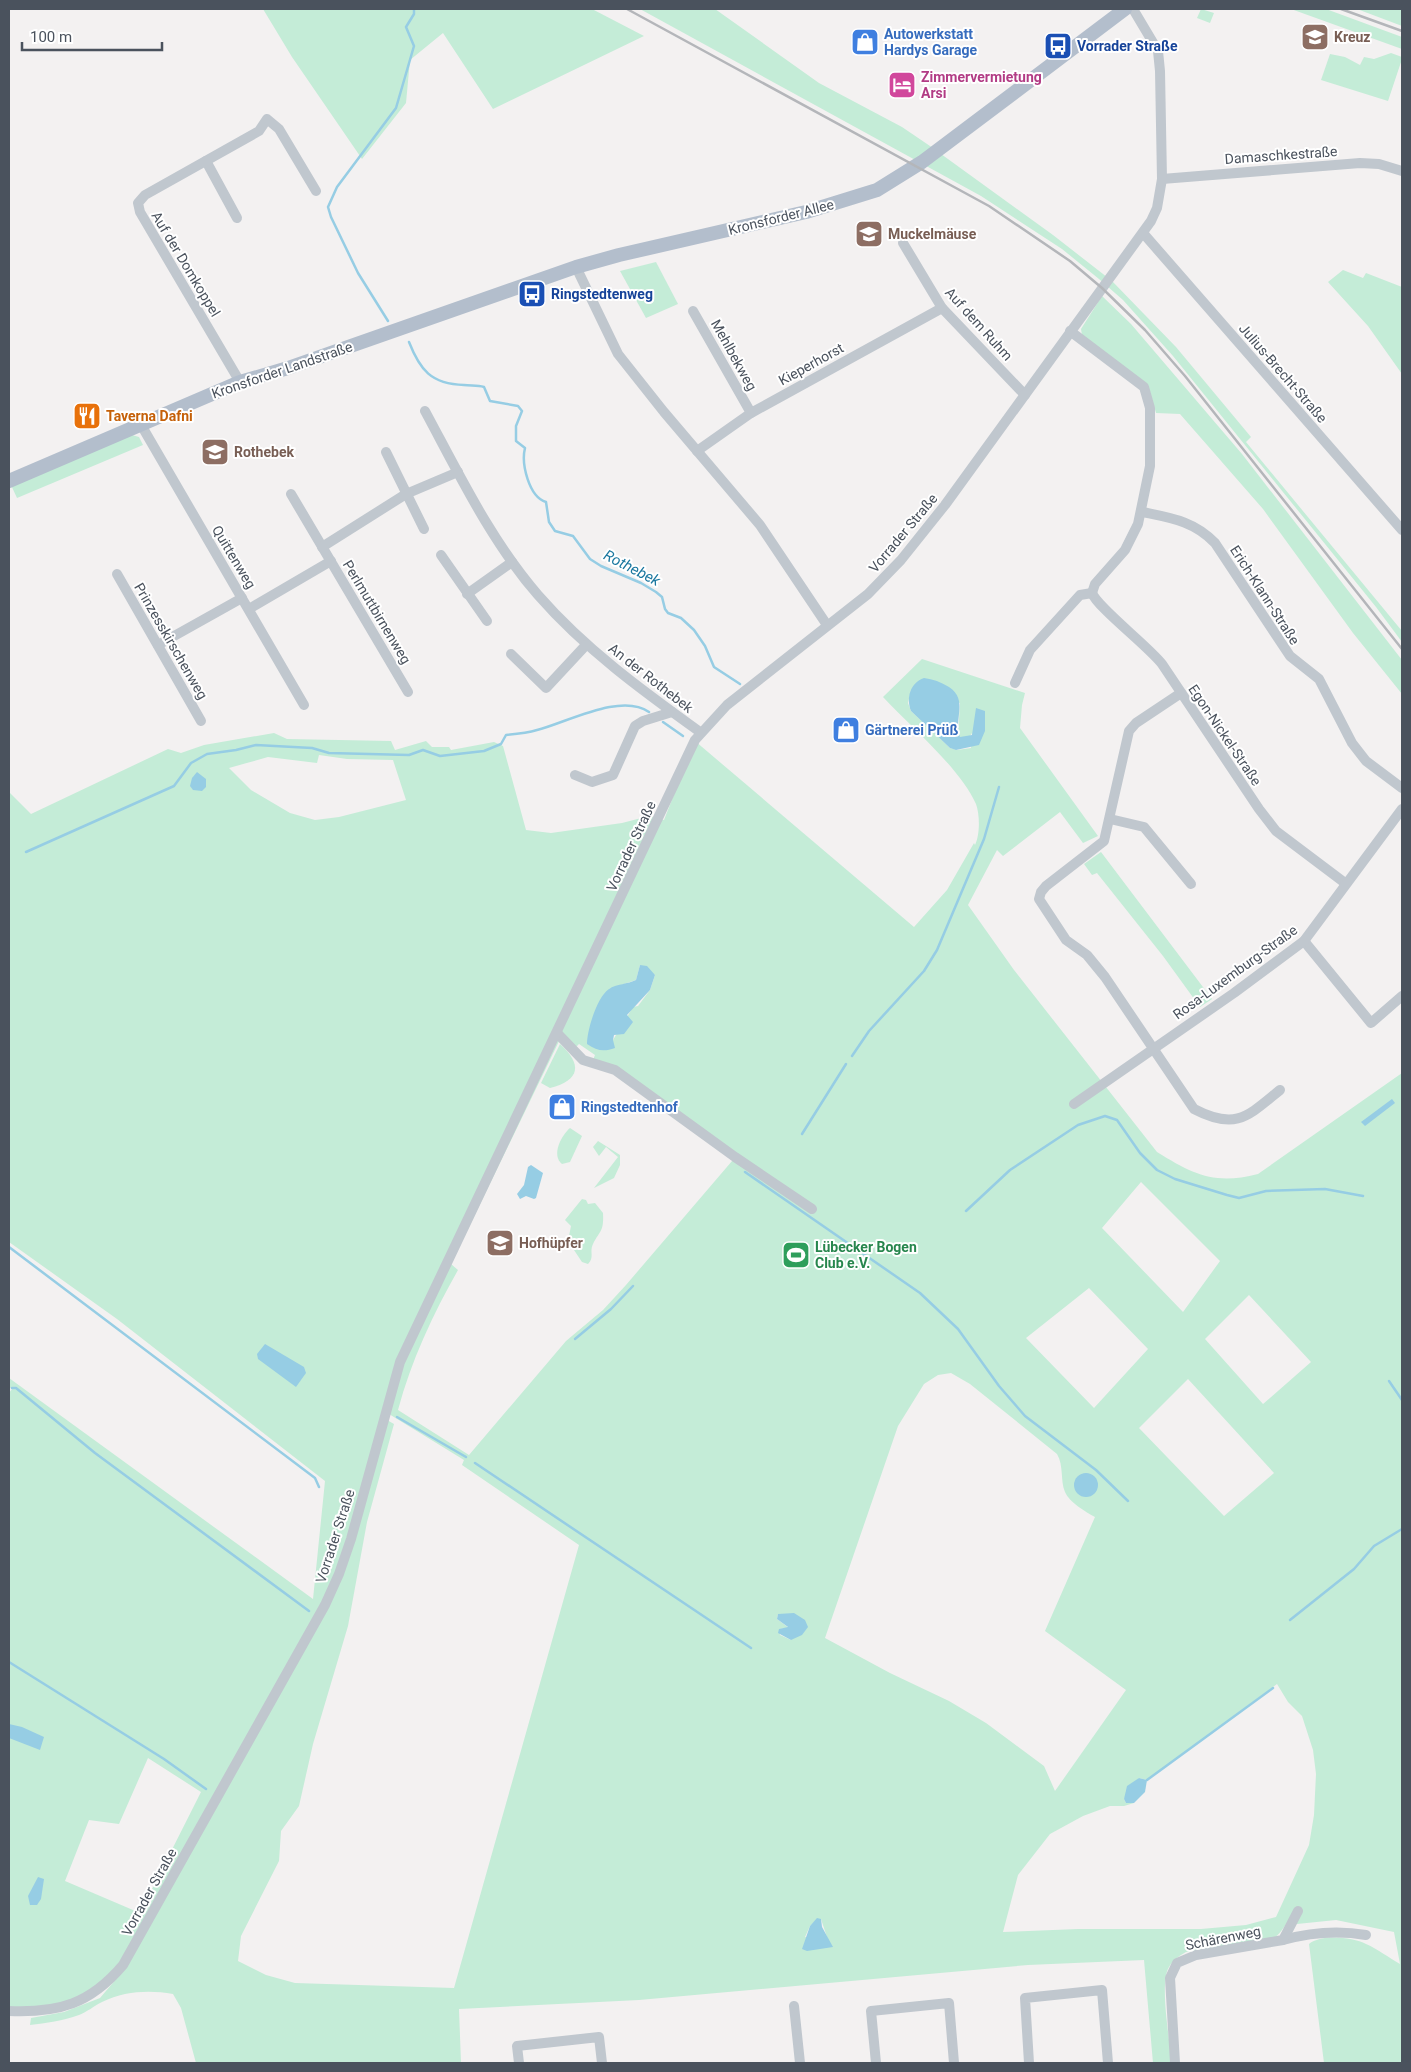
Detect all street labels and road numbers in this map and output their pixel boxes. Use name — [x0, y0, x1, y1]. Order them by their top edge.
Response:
street label: Damaschkestraße — [1224, 143, 1338, 167]
street label: Kronsforder Allee — [727, 196, 835, 238]
street label: Auf der Domkoppel — [148, 209, 224, 319]
street label: Auf dem Ruhm — [942, 284, 1016, 364]
street label: Mehlbekweg — [708, 317, 760, 393]
street label: Julius-Brecht-Straße — [1236, 320, 1330, 426]
street label: Kronsforder Landstraße — [210, 338, 354, 402]
street label: Kieperhorst — [776, 339, 847, 388]
street label: Vorrader Straße — [865, 490, 941, 576]
street label: Quittenweg — [209, 523, 259, 591]
street label: Erich-Klann-Straße — [1227, 542, 1303, 648]
street label: Perlmuttbirnenweg — [340, 557, 414, 667]
street label: Prinzesskirschenweg — [131, 580, 211, 702]
street label: An der Rothebek — [606, 640, 697, 716]
street label: Egon-Nickel-Straße — [1185, 681, 1265, 789]
street label: Vorrader Straße — [603, 798, 659, 894]
street label: Rosa-Luxemburg-Straße — [1170, 922, 1300, 1022]
street label: Vorrader Straße — [312, 1487, 358, 1585]
street label: Vorrader Straße — [118, 1845, 180, 1939]
street label: Schärenweg — [1184, 1923, 1262, 1953]

